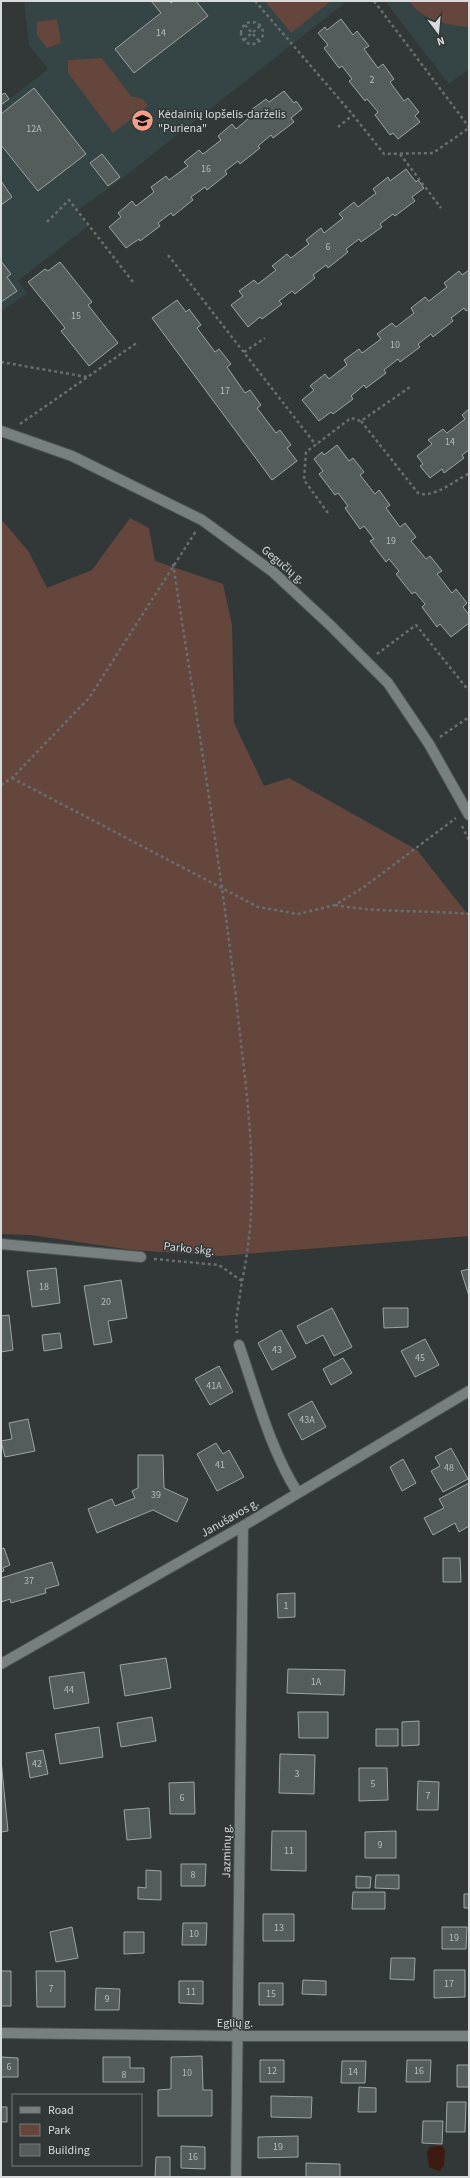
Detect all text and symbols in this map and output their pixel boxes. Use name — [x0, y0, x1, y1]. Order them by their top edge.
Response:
north arrow — [418, 12, 458, 52]
house number: 14 — [156, 26, 166, 40]
text: N — [435, 33, 446, 49]
house number: 2 — [370, 73, 375, 87]
place label: Kėdainių lopšelis-darželis "Puriena" — [158, 106, 286, 137]
school or university icon: Kėdainių lopšelis-darželis "Puriena" — [129, 108, 155, 134]
house number: 12A — [26, 122, 42, 136]
house number: 16 — [201, 162, 211, 176]
house number: 6 — [326, 240, 331, 254]
house number: 15 — [71, 309, 81, 323]
house number: 10 — [390, 338, 400, 352]
house number: 17 — [220, 384, 230, 398]
house number: 14 — [445, 435, 455, 449]
house number: 19 — [386, 534, 396, 548]
street label: Gegučių g. — [258, 542, 308, 588]
street label: Parko skg. — [163, 1238, 215, 1260]
house number: 18 — [39, 1280, 49, 1294]
house number: 20 — [101, 1295, 111, 1309]
house number: 43 — [272, 1343, 282, 1357]
house number: 45 — [415, 1351, 425, 1365]
house number: 41A — [206, 1379, 222, 1393]
house number: 43A — [299, 1413, 315, 1427]
house number: 41 — [215, 1458, 225, 1472]
house number: 48 — [444, 1461, 454, 1475]
house number: 39 — [151, 1488, 161, 1502]
street label: Janušavos g. — [198, 1495, 262, 1541]
house number: 37 — [24, 1574, 34, 1588]
house number: 1 — [284, 1599, 289, 1613]
house number: 1A — [311, 1675, 322, 1689]
house number: 44 — [64, 1683, 74, 1697]
house number: 42 — [32, 1757, 42, 1771]
house number: 3 — [295, 1767, 300, 1781]
house number: 5 — [371, 1777, 376, 1791]
house number: 7 — [426, 1789, 431, 1803]
house number: 6 — [180, 1791, 185, 1805]
street label: Jazminų g. — [218, 1824, 236, 1878]
house number: 9 — [378, 1838, 383, 1852]
house number: 11 — [284, 1844, 294, 1858]
house number: 8 — [191, 1868, 196, 1882]
house number: 13 — [274, 1921, 284, 1935]
house number: 10 — [189, 1927, 199, 1941]
house number: 19 — [449, 1931, 459, 1945]
house number: 17 — [444, 1977, 454, 1991]
house number: 7 — [49, 1982, 54, 1996]
house number: 11 — [186, 1985, 196, 1999]
house number: 15 — [266, 1987, 276, 2001]
house number: 9 — [105, 1992, 110, 2006]
street label: Eglių g. — [217, 2015, 253, 2032]
house number: 6 — [7, 2060, 12, 2074]
house number: 12 — [267, 2064, 277, 2078]
house number: 16 — [414, 2064, 424, 2078]
house number: 14 — [348, 2065, 358, 2079]
house number: 10 — [182, 2066, 192, 2080]
house number: 8 — [122, 2068, 127, 2082]
legend — [12, 2094, 142, 2166]
text: Road — [48, 2102, 74, 2119]
text: Park — [48, 2122, 70, 2139]
house number: 19 — [273, 2140, 283, 2154]
text: Building — [48, 2142, 90, 2159]
house number: 16 — [188, 2150, 198, 2164]

